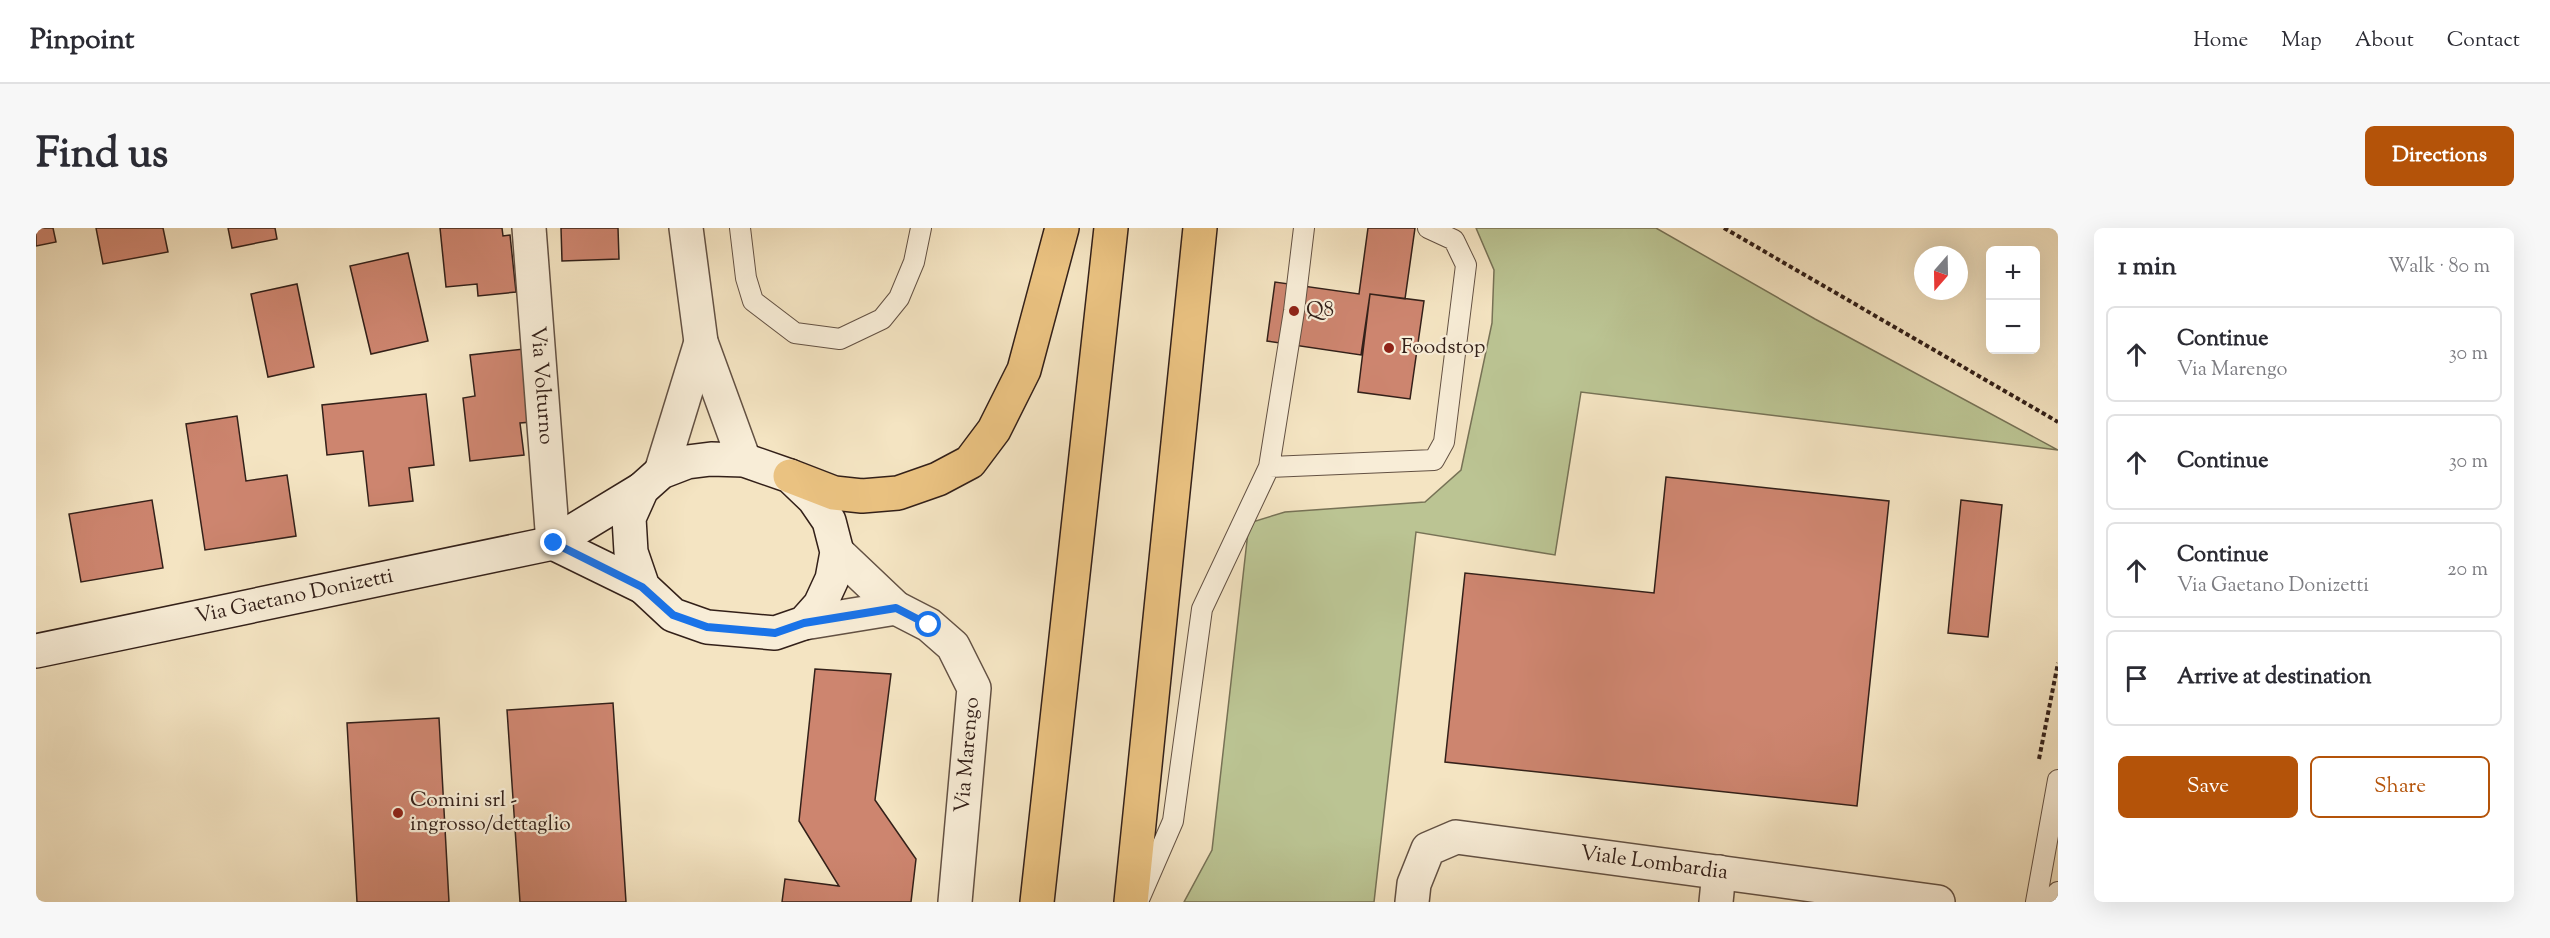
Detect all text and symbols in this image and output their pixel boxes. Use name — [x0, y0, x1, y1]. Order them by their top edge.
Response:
text: Pinpoint — [30, 21, 134, 61]
text: Home — [2193, 26, 2248, 56]
text: Map — [2281, 26, 2322, 56]
text: About — [2355, 26, 2414, 56]
text: Contact — [2447, 26, 2520, 56]
text: Find us — [36, 126, 168, 186]
button: Directions — [2365, 126, 2514, 186]
north arrow — [1914, 246, 1968, 300]
map controls — [1986, 246, 2040, 354]
button: + — [1986, 246, 2040, 300]
text: 1 min — [2118, 249, 2177, 286]
text: Walk · 80 m — [2388, 253, 2490, 282]
place label: Q8 — [1306, 296, 1334, 326]
button: − — [1986, 300, 2040, 354]
marker: Q8 — [1287, 304, 1301, 318]
text: Continue — [2177, 324, 2268, 356]
street label: Via Volturno — [522, 325, 560, 446]
place label: Foodstop — [1401, 333, 1486, 363]
icon: ahead — [2120, 338, 2153, 371]
text: 30 m — [2449, 340, 2488, 369]
marker: Foodstop — [1382, 341, 1396, 355]
text: Via Marengo — [2177, 356, 2287, 385]
icon: ahead — [2120, 446, 2153, 479]
text: Continue — [2177, 446, 2268, 478]
text: 30 m — [2449, 448, 2488, 477]
route end — [540, 529, 566, 555]
text: Continue — [2177, 540, 2268, 572]
icon: ahead — [2120, 554, 2153, 587]
text: 20 m — [2447, 556, 2488, 585]
street label: Via Gaetano Donizetti — [193, 562, 396, 632]
text: Via Gaetano Donizetti — [2177, 572, 2369, 601]
route start — [915, 611, 941, 637]
icon: arrive — [2120, 662, 2153, 695]
text: Arrive at destination — [2177, 662, 2372, 694]
street label: Via Marengo — [948, 696, 988, 814]
button: Save — [2118, 756, 2298, 818]
button: Share — [2310, 756, 2490, 818]
place label: Comini srl - ingrosso/dettaglio — [410, 786, 571, 840]
marker: Comini srl - ingrosso/dettaglio — [391, 806, 405, 820]
street label: Viale Lombardia — [1578, 839, 1730, 889]

